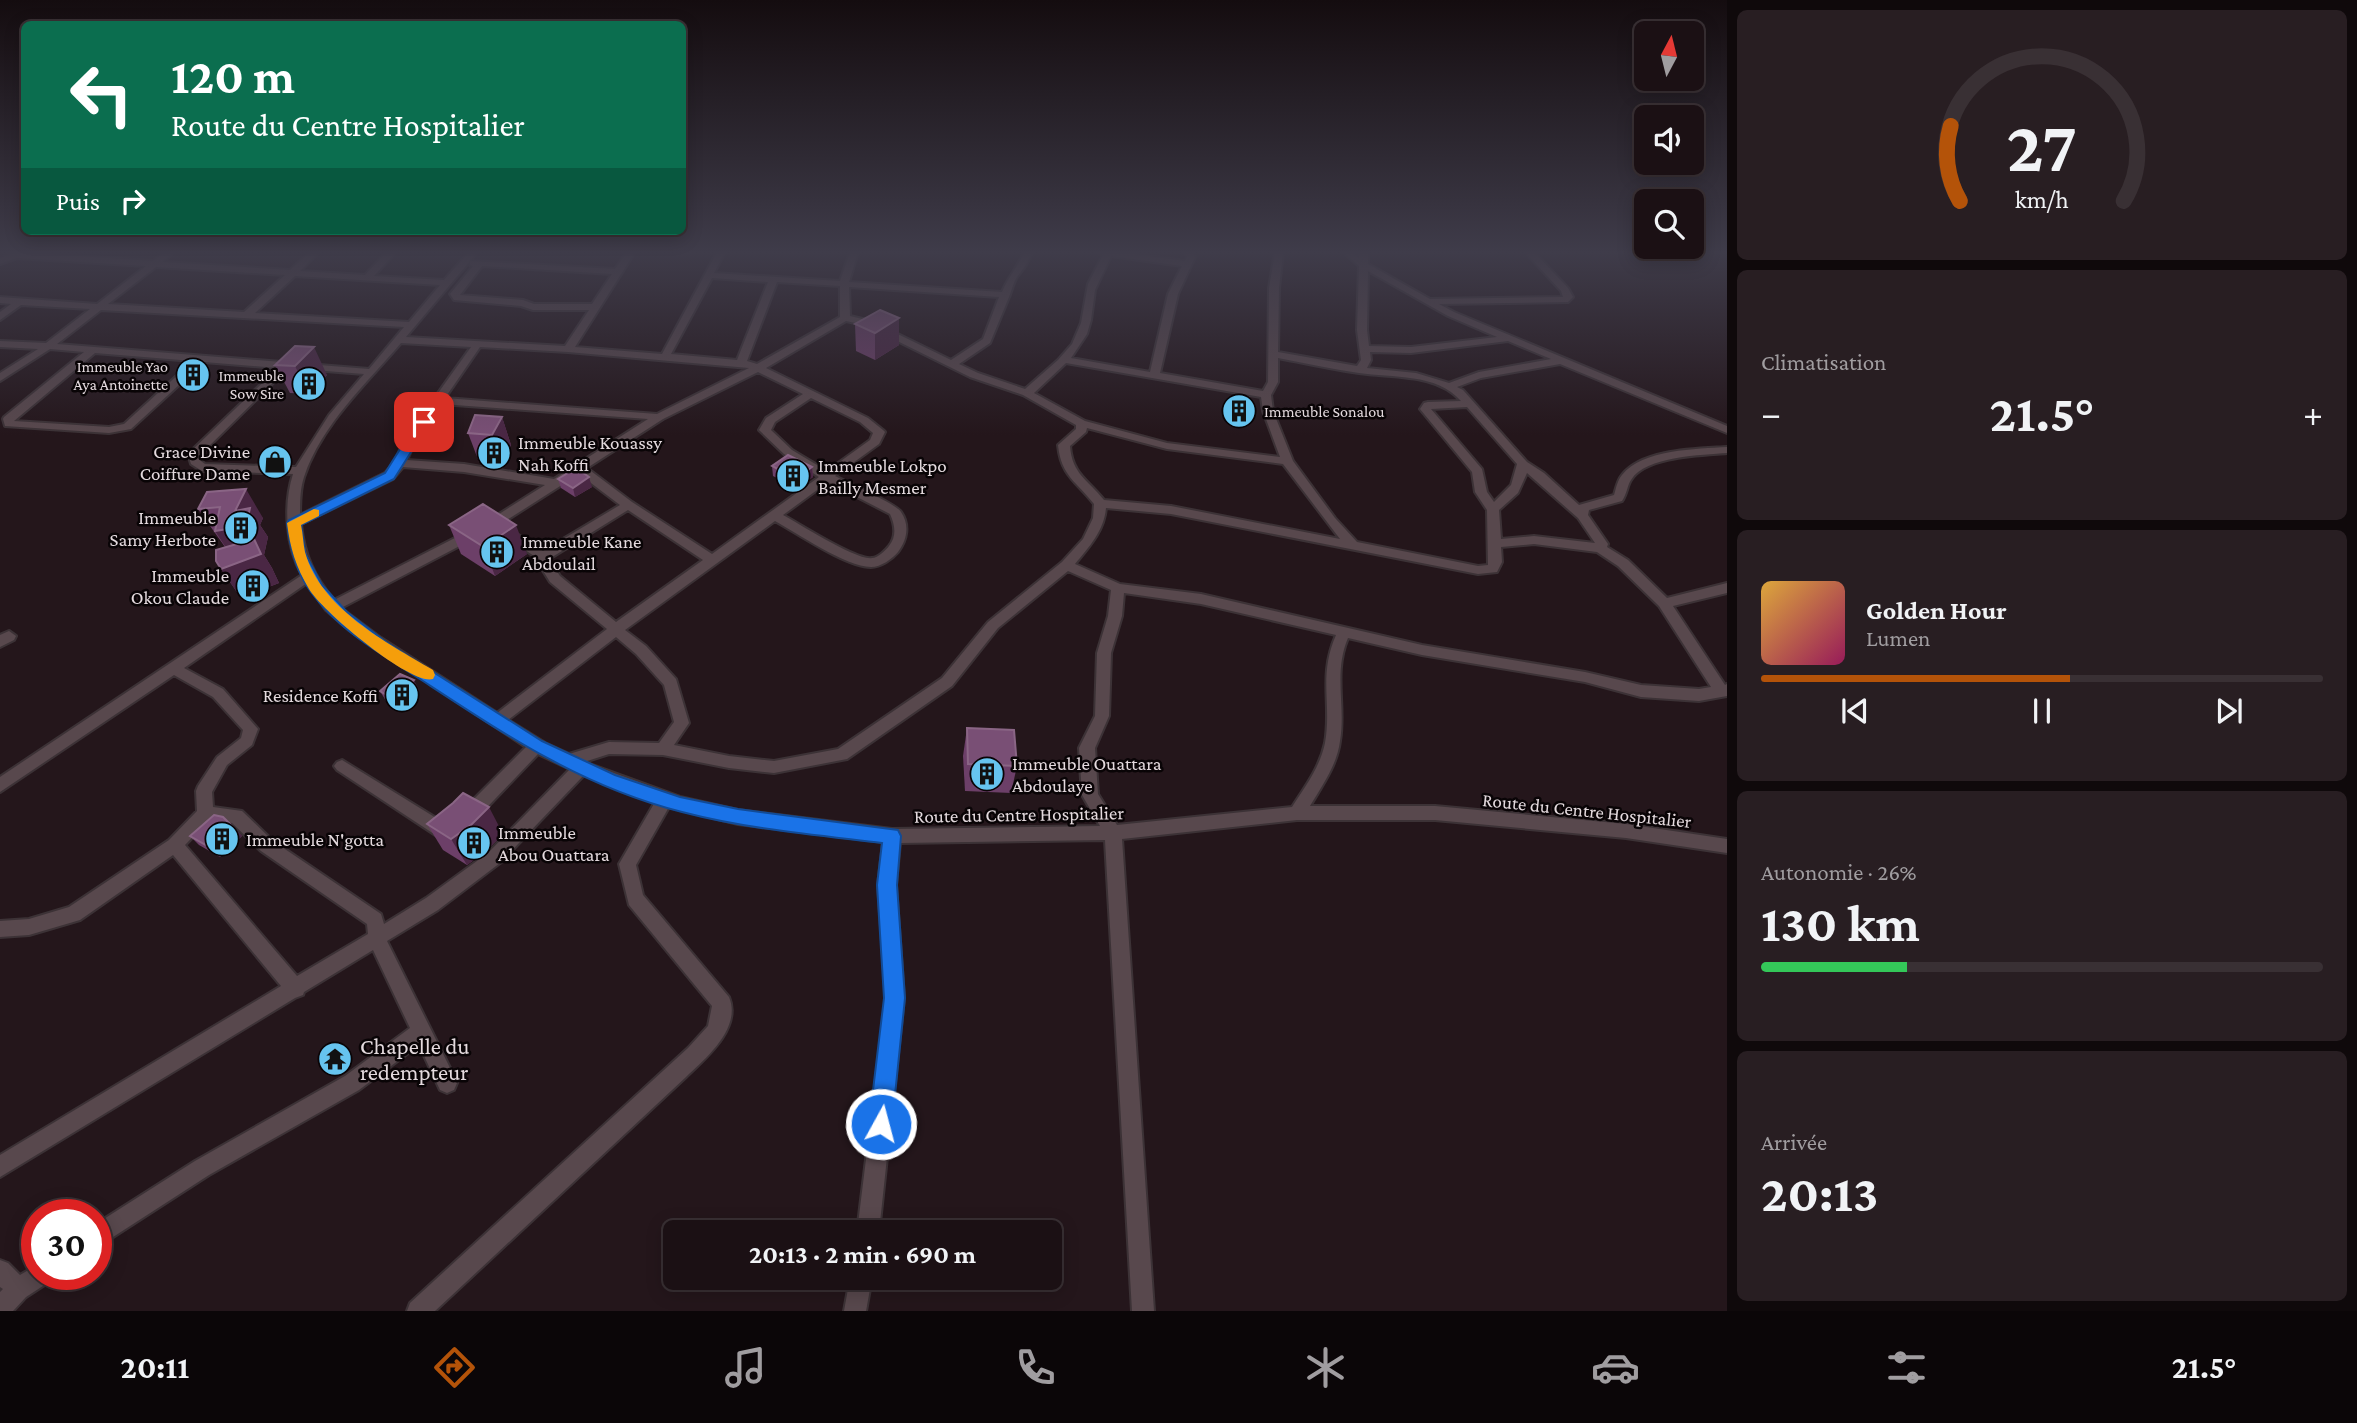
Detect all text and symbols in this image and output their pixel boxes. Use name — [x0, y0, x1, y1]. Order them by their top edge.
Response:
north arrow — [1634, 21, 1704, 91]
map controls — [1634, 21, 1704, 259]
icon: left — [56, 49, 147, 140]
text: 120 m — [171, 49, 295, 104]
button: sound — [1634, 105, 1704, 175]
text: 27 — [2007, 106, 2077, 187]
text: Route du Centre Hospitalier — [171, 107, 525, 143]
icon: right — [114, 182, 152, 220]
text: km/h — [2015, 186, 2069, 213]
text: Puis — [56, 187, 100, 216]
button: search — [1634, 189, 1704, 259]
text: Climatisation — [1761, 349, 1886, 375]
building icon: Immeuble Yao Aya Antoinette — [174, 356, 212, 394]
place label: Immeuble Yao Aya Antoinette — [73, 358, 168, 394]
building icon: Immeuble Sow Sire — [290, 365, 328, 403]
place label: Immeuble Sow Sire — [218, 367, 284, 402]
text: 21.5° — [1990, 384, 2095, 442]
pin — [394, 392, 454, 452]
building icon: Immeuble Sonalou — [1220, 392, 1258, 430]
text: − — [1761, 392, 1781, 434]
text: + — [2303, 392, 2323, 434]
icon: arrive — [405, 403, 443, 441]
place label: Immeuble Sonalou — [1264, 403, 1385, 420]
place label: Immeuble Kouassy Nah Koffi — [518, 432, 662, 475]
building icon: Immeuble Kouassy Nah Koffi — [475, 434, 513, 472]
place label: Grace Divine Coiffure Dame — [140, 441, 250, 484]
shop icon: Grace Divine Coiffure Dame — [256, 443, 294, 481]
place label: Immeuble Lokpo Bailly Mesmer — [818, 455, 947, 498]
building icon: Immeuble Lokpo Bailly Mesmer — [774, 457, 812, 495]
place label: Immeuble Samy Herbote — [110, 507, 216, 550]
building icon: Immeuble Samy Herbote — [222, 509, 260, 547]
place label: Immeuble Kane Abdoulail — [522, 531, 641, 574]
building icon: Immeuble Kane Abdoulail — [478, 533, 516, 571]
place label: Immeuble Okou Claude — [131, 565, 229, 608]
building icon: Immeuble Okou Claude — [234, 567, 272, 605]
text: Golden Hour — [1866, 596, 2007, 625]
text: Lumen — [1866, 625, 1930, 651]
building icon: Residence Koffi — [383, 676, 421, 714]
place label: Residence Koffi — [263, 685, 378, 706]
icon: previous — [1836, 692, 1874, 730]
icon: pause — [2023, 692, 2061, 730]
icon: next — [2210, 692, 2248, 730]
place label: Immeuble Ouattara Abdoulaye — [1012, 753, 1162, 796]
building icon: Immeuble Ouattara Abdoulaye — [968, 755, 1006, 793]
street label: Route du Centre Hospitalier — [1481, 789, 1693, 832]
street label: Route du Centre Hospitalier — [914, 802, 1124, 827]
building icon: Immeuble N'gotta — [203, 820, 241, 858]
place label: Immeuble Abou Ouattara — [498, 822, 610, 865]
building icon: Immeuble Abou Ouattara — [455, 824, 493, 862]
place label: Immeuble N'gotta — [246, 829, 384, 850]
text: Autonomie · 26% — [1761, 859, 1917, 885]
text: 130 km — [1761, 894, 1920, 952]
place label: Chapelle du redempteur — [360, 1033, 470, 1085]
temple icon: Chapelle du redempteur — [316, 1040, 354, 1078]
position arrow — [844, 1087, 918, 1161]
text: Arrivée — [1761, 1129, 1827, 1155]
text: 20:13 — [1761, 1164, 1878, 1222]
speed limit sign: 30 — [21, 1199, 112, 1290]
text: 20:13 · 2 min · 690 m — [749, 1240, 976, 1269]
icon: directions — [430, 1343, 479, 1392]
icon: music — [721, 1343, 770, 1392]
icon: phone — [1011, 1343, 1060, 1392]
icon: climate — [1301, 1343, 1350, 1392]
icon: car — [1591, 1343, 1640, 1392]
icon: filters — [1882, 1343, 1931, 1392]
text: 20:11 — [121, 1349, 189, 1385]
text: 21.5° — [2172, 1349, 2236, 1385]

